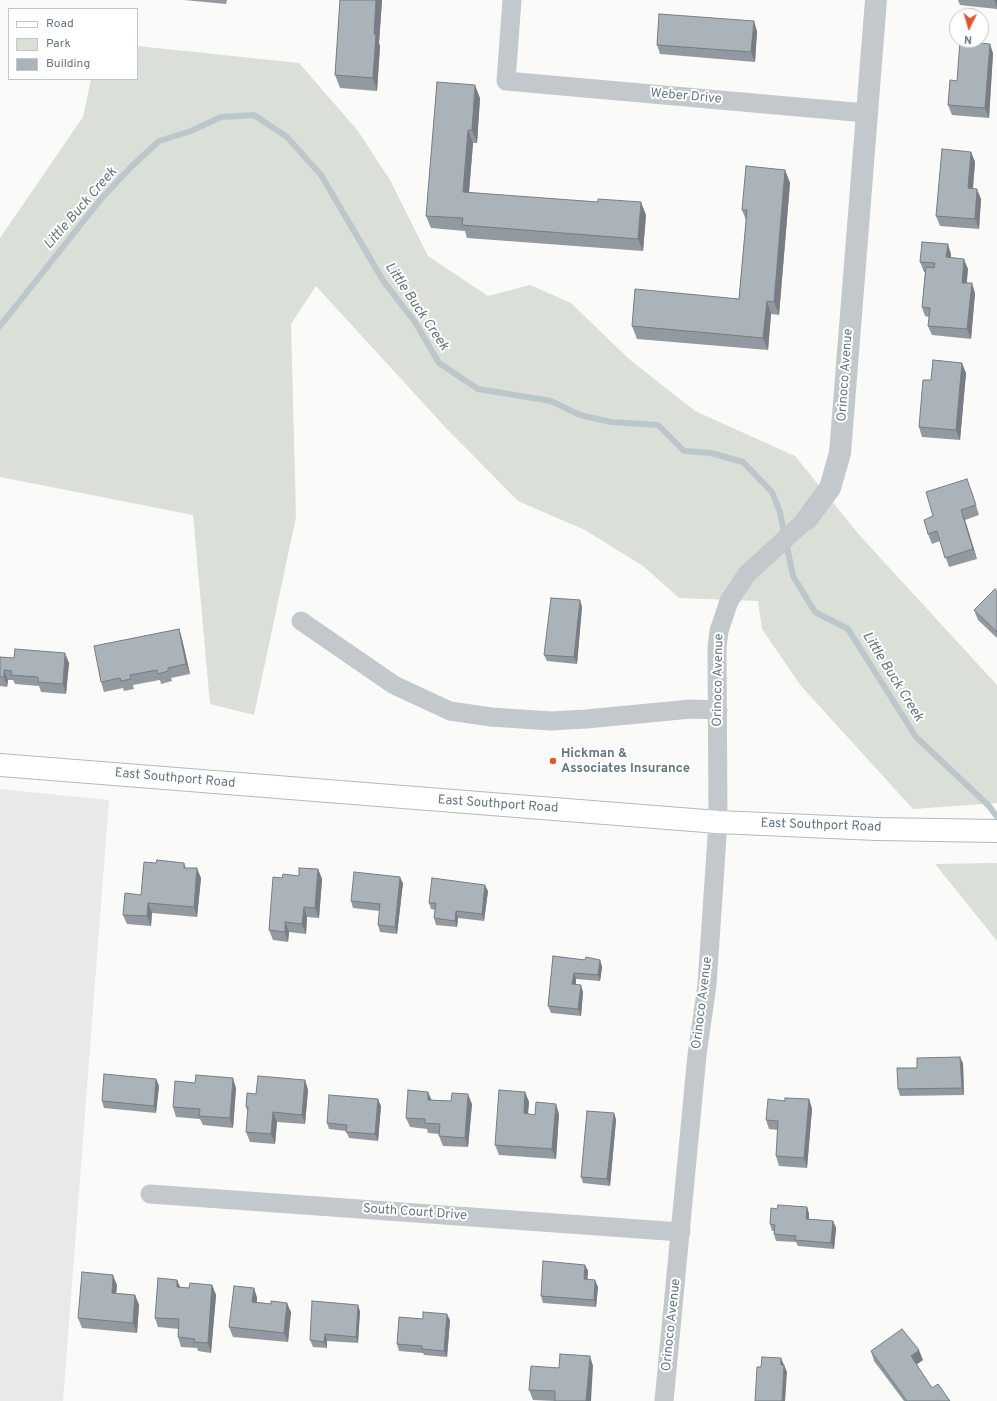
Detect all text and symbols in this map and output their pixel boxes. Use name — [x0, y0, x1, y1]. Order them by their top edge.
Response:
legend — [8, 8, 138, 80]
north arrow — [949, 8, 989, 48]
text: Road — [46, 16, 74, 32]
text: N — [963, 32, 973, 46]
text: Park — [46, 36, 71, 52]
text: Building — [46, 56, 90, 72]
street label: Weber Drive — [650, 86, 722, 108]
water label: Little Buck Creek — [41, 165, 121, 253]
water label: Little Buck Creek — [380, 260, 452, 354]
street label: Orinoco Avenue — [835, 328, 857, 422]
water label: Little Buck Creek — [858, 629, 926, 725]
street label: Orinoco Avenue — [710, 633, 728, 727]
place label: Hickman & Associates Insurance — [561, 746, 690, 777]
marker: Hickman & Associates Insurance — [548, 756, 558, 766]
street label: East Southport Road — [114, 766, 236, 792]
street label: East Southport Road — [437, 793, 559, 817]
street label: East Southport Road — [760, 816, 882, 836]
street label: Orinoco Avenue — [690, 956, 716, 1050]
street label: South Court Drive — [362, 1202, 468, 1224]
street label: Orinoco Avenue — [659, 1278, 685, 1372]

